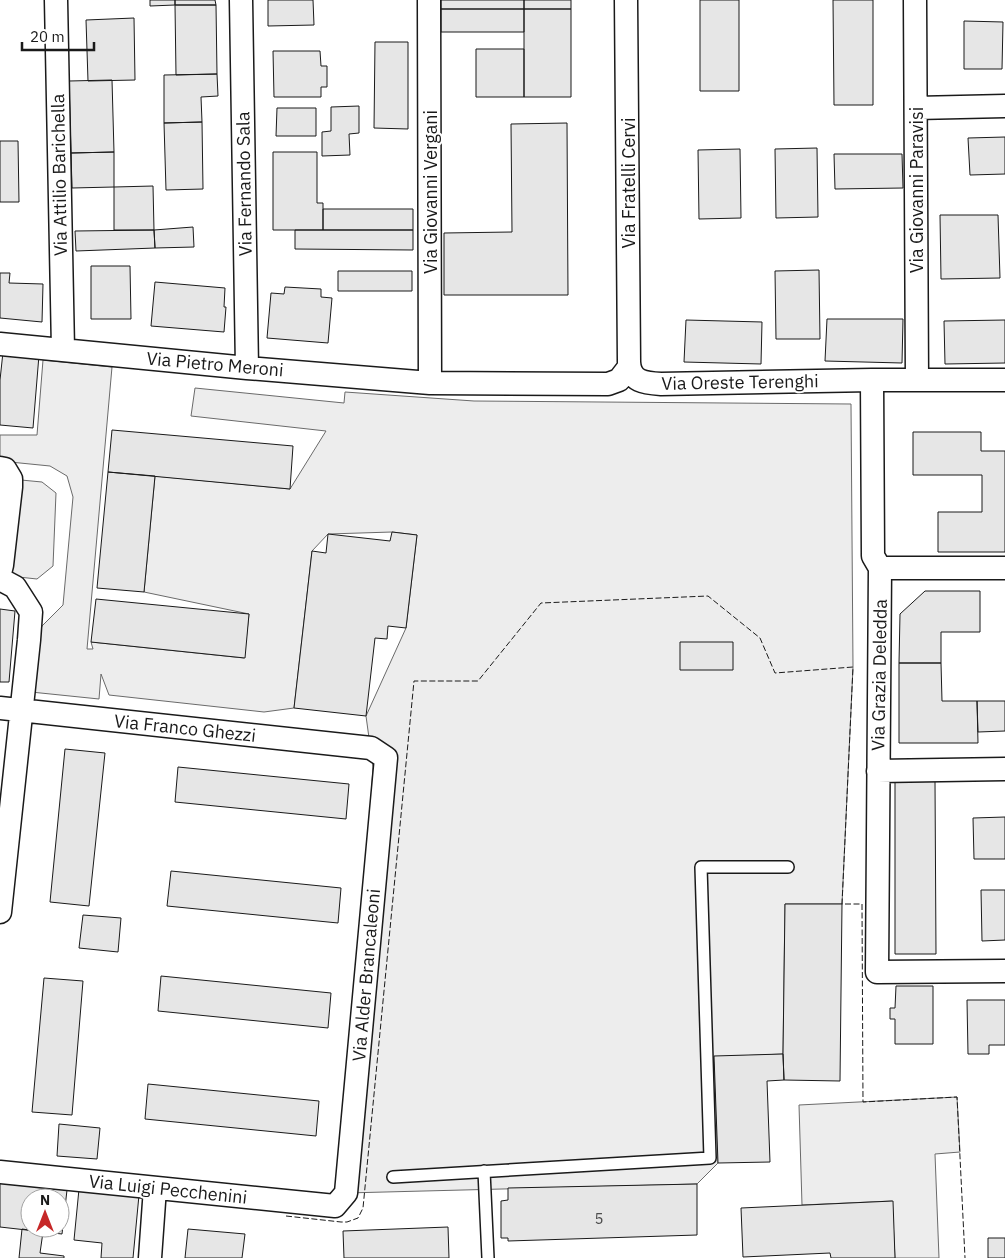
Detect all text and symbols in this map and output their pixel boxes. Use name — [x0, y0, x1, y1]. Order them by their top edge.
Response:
scale bar — [22, 20, 95, 52]
text: 20 m — [30, 27, 65, 46]
street label: Via Attilio Barichella — [46, 93, 72, 256]
street label: Via Giovanni Paravisi — [905, 107, 928, 273]
street label: Via Giovanni Vergani — [419, 110, 442, 274]
street label: Via Fernando Sala — [231, 111, 257, 257]
street label: Via Fratelli Cervi — [617, 118, 640, 248]
street label: Via Pietro Meroni — [145, 347, 285, 381]
street label: Via Oreste Terenghi — [661, 369, 819, 395]
street label: Via Grazia Deledda — [866, 598, 892, 751]
street label: Via Franco Ghezzi — [113, 709, 257, 747]
street label: Via Alder Brancaleoni — [347, 888, 385, 1062]
street label: Via Luigi Pecchenini — [88, 1169, 248, 1209]
north arrow — [20, 1188, 70, 1238]
text: N — [40, 1191, 50, 1209]
house number: 5 — [594, 1209, 604, 1228]

